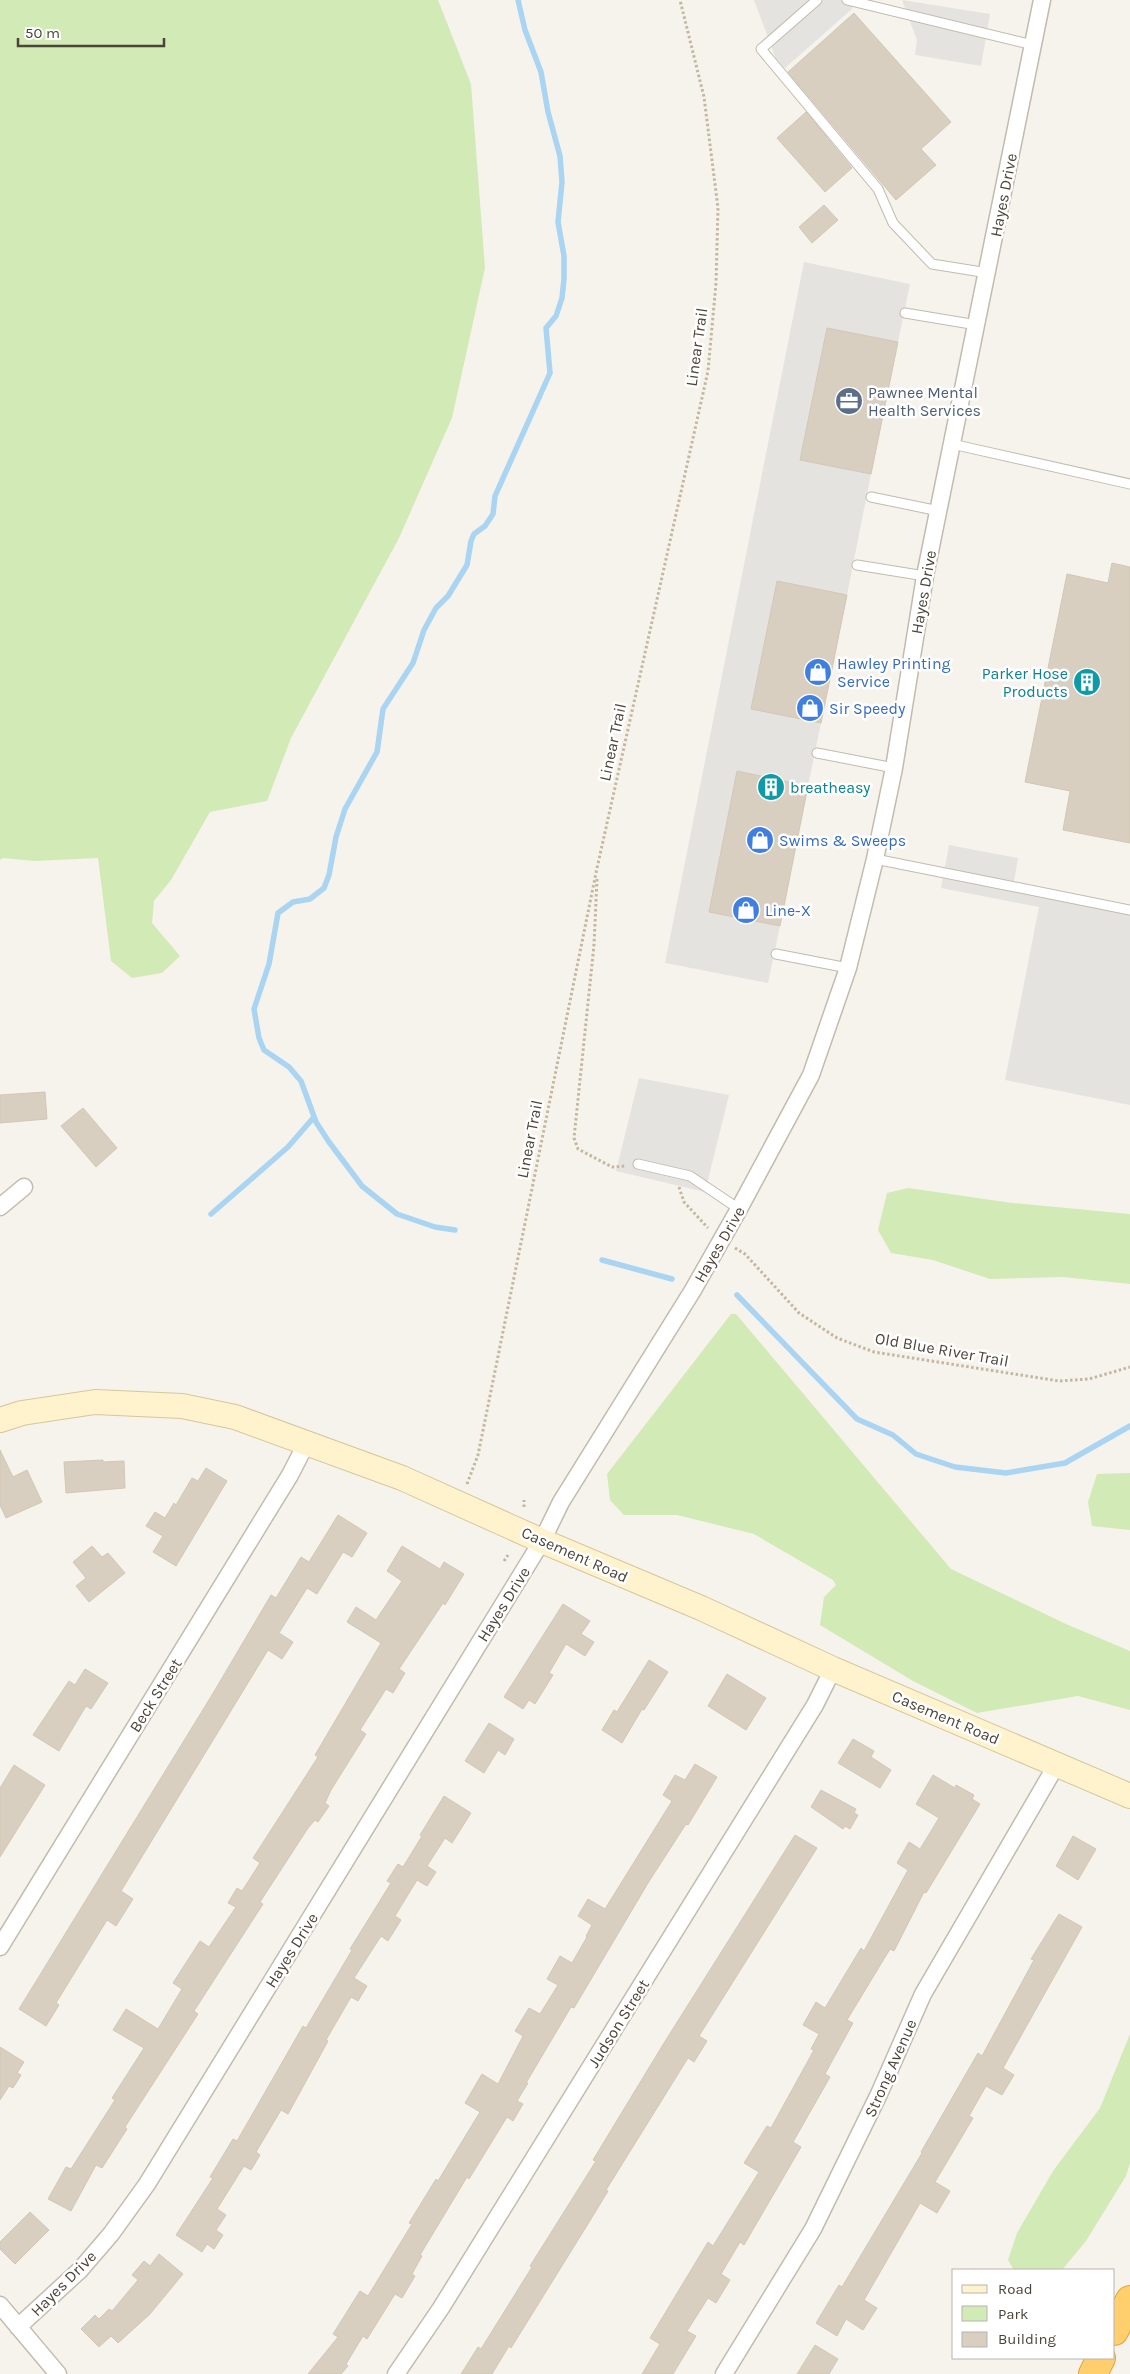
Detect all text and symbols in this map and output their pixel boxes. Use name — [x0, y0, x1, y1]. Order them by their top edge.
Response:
scale bar — [18, 15, 164, 47]
text: 50 m — [25, 24, 60, 42]
street label: Hayes Drive — [986, 152, 1021, 239]
street label: Linear Trail — [682, 307, 711, 388]
place label: Pawnee Mental Health Services — [868, 383, 981, 420]
office icon: Pawnee Mental Health Services — [834, 386, 864, 416]
street label: Hayes Drive — [907, 549, 940, 635]
place label: Hawley Printing Service — [837, 654, 951, 691]
shop icon: Hawley Printing Service — [803, 657, 833, 687]
place label: Parker Hose Products — [982, 664, 1068, 701]
building icon: Parker Hose Products — [1072, 667, 1102, 697]
shop icon: Sir Speedy — [795, 693, 825, 723]
place label: Sir Speedy — [829, 699, 906, 718]
street label: Linear Trail — [595, 701, 630, 783]
building icon: breatheasy — [756, 772, 786, 802]
place label: breatheasy — [790, 778, 871, 797]
shop icon: Swims & Sweeps — [745, 825, 775, 855]
place label: Swims & Sweeps — [779, 831, 906, 850]
shop icon: Line-X — [731, 895, 761, 925]
place label: Line-X — [765, 901, 811, 920]
street label: Linear Trail — [513, 1098, 546, 1180]
street label: Hayes Drive — [690, 1203, 749, 1286]
street label: Old Blue River Trail — [874, 1328, 1010, 1371]
street label: Casement Road — [519, 1522, 631, 1586]
street label: Hayes Drive — [473, 1563, 534, 1645]
street label: Beck Street — [125, 1655, 186, 1736]
street label: Casement Road — [889, 1686, 1002, 1749]
street label: Hayes Drive — [261, 1909, 322, 1991]
street label: Judson Street — [584, 1976, 653, 2071]
street label: Strong Avenue — [860, 2016, 921, 2120]
street label: Hayes Drive — [27, 2247, 100, 2320]
legend — [952, 2269, 1115, 2359]
text: Road — [998, 2280, 1033, 2298]
text: Park — [998, 2305, 1028, 2323]
text: Building — [998, 2330, 1056, 2348]

